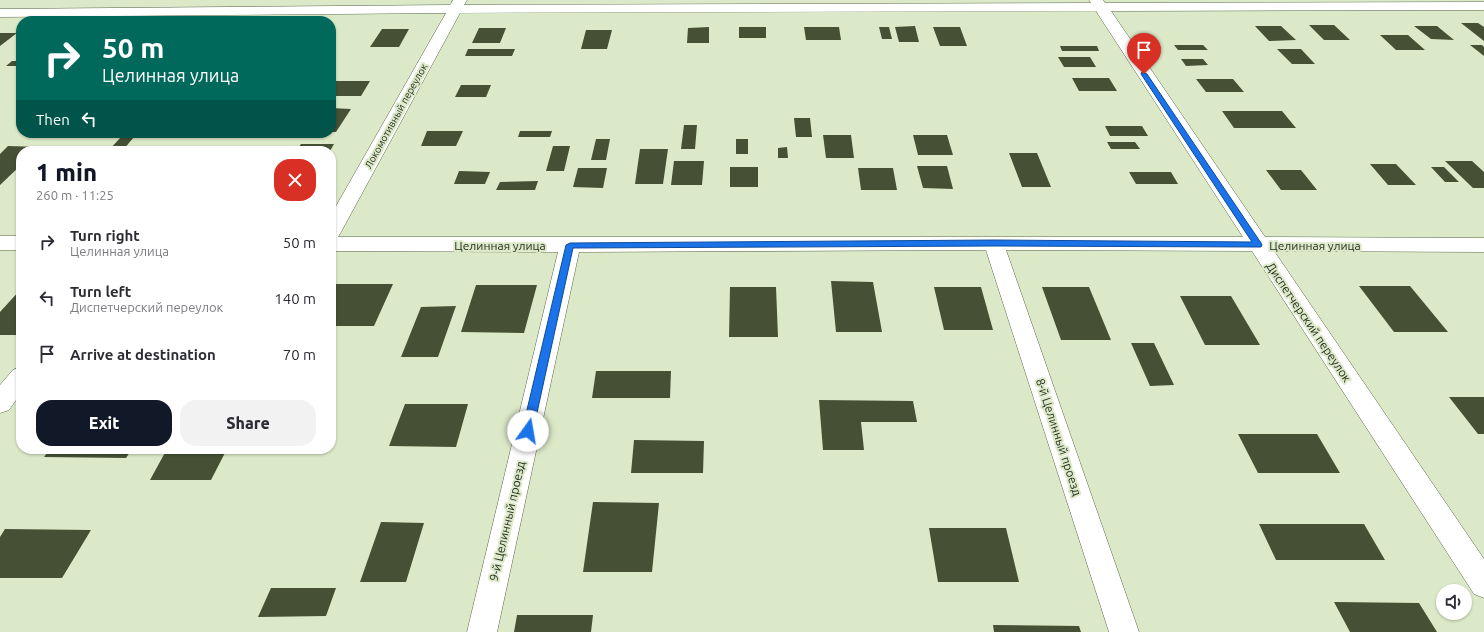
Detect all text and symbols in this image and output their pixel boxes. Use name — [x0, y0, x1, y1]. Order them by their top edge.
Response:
icon: right — [36, 32, 88, 84]
text: 50 m — [102, 32, 164, 63]
pin — [1127, 33, 1161, 74]
icon: arrive — [1133, 39, 1155, 61]
street label: Локомотивный переулок — [363, 62, 429, 170]
text: Целинная улица — [102, 65, 239, 85]
icon: left — [78, 108, 100, 130]
text: Then — [36, 111, 70, 128]
text: 1 min — [36, 159, 97, 186]
button: close — [274, 159, 316, 201]
text: 260 m · 11:25 — [36, 188, 114, 202]
text: Turn right — [70, 227, 140, 244]
icon: right — [36, 231, 58, 253]
text: 50 m — [283, 234, 316, 251]
street label: Целинная улица — [454, 239, 546, 252]
street label: Целинная улица — [1269, 239, 1361, 252]
text: Целинная улица — [70, 244, 169, 258]
street label: Диспетчерский переулок — [1264, 260, 1354, 384]
text: Turn left — [70, 283, 131, 300]
icon: left — [36, 287, 58, 309]
text: 140 m — [274, 290, 316, 307]
text: Диспетчерский переулок — [70, 300, 223, 314]
icon: arrive — [36, 343, 58, 365]
text: Arrive at destination — [70, 346, 216, 363]
text: 70 m — [283, 346, 316, 363]
street label: 8-й Целинный проезд — [1034, 377, 1084, 497]
button: Exit — [36, 400, 172, 446]
button: Share — [180, 400, 316, 446]
position arrow — [507, 410, 549, 452]
street label: 9-й Целинный проезд — [487, 460, 527, 582]
map controls — [1436, 584, 1472, 620]
button: sound — [1436, 584, 1472, 620]

